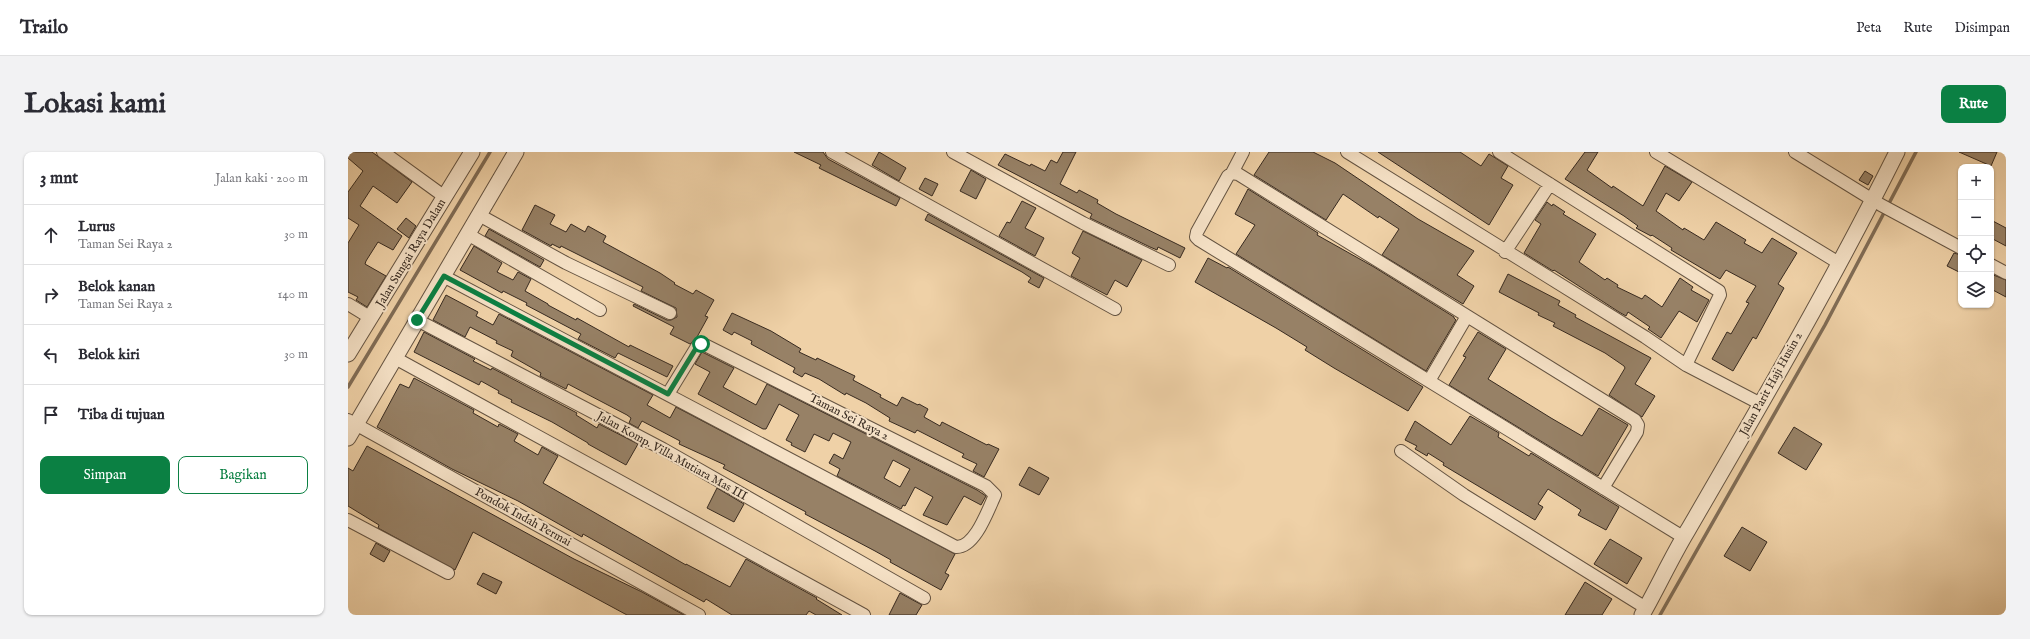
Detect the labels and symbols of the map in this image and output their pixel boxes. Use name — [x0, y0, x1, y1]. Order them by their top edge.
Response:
street label: Jalan Sungai Raya Dalam — [372, 196, 450, 312]
route end — [408, 311, 426, 329]
street label: Jalan Parit Haji Husin 2 — [1735, 329, 1807, 441]
route start — [692, 335, 710, 353]
street label: Taman Sei Raya 2 — [807, 390, 892, 444]
street label: Jalan Komp. Villa Mutiara Mas III — [592, 407, 750, 505]
street label: Pondok Indah Permai — [472, 484, 574, 550]

